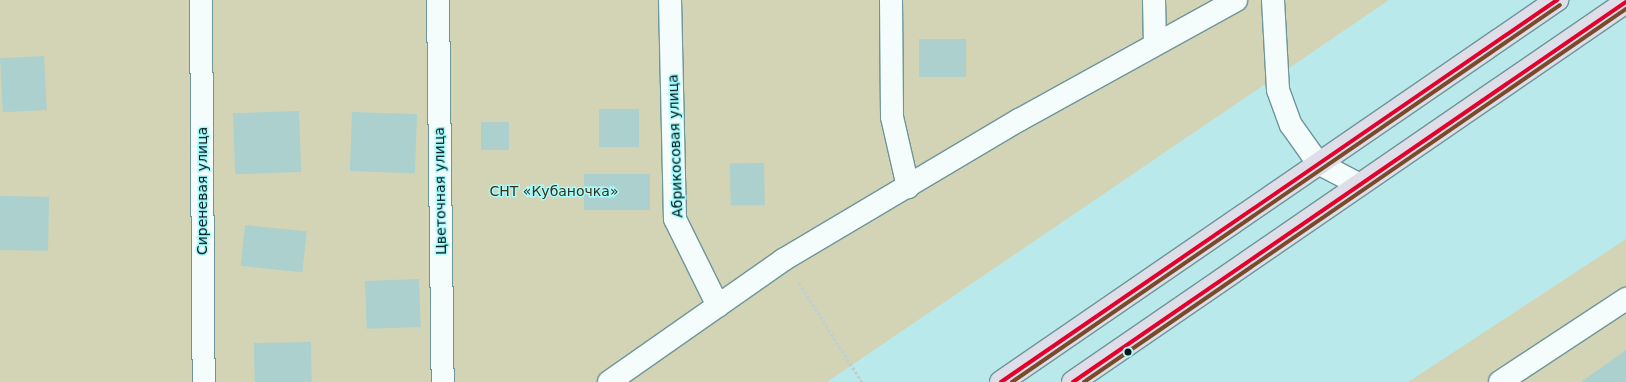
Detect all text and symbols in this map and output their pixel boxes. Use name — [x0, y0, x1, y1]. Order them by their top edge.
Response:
street label: Абрикосовая улица — [664, 74, 686, 218]
street label: Сиреневая улица — [194, 127, 210, 255]
street label: Цветочная улица — [430, 127, 450, 255]
park label: СНТ «Кубаночка» — [490, 183, 618, 199]
unlabelled marker — [1123, 347, 1133, 357]

